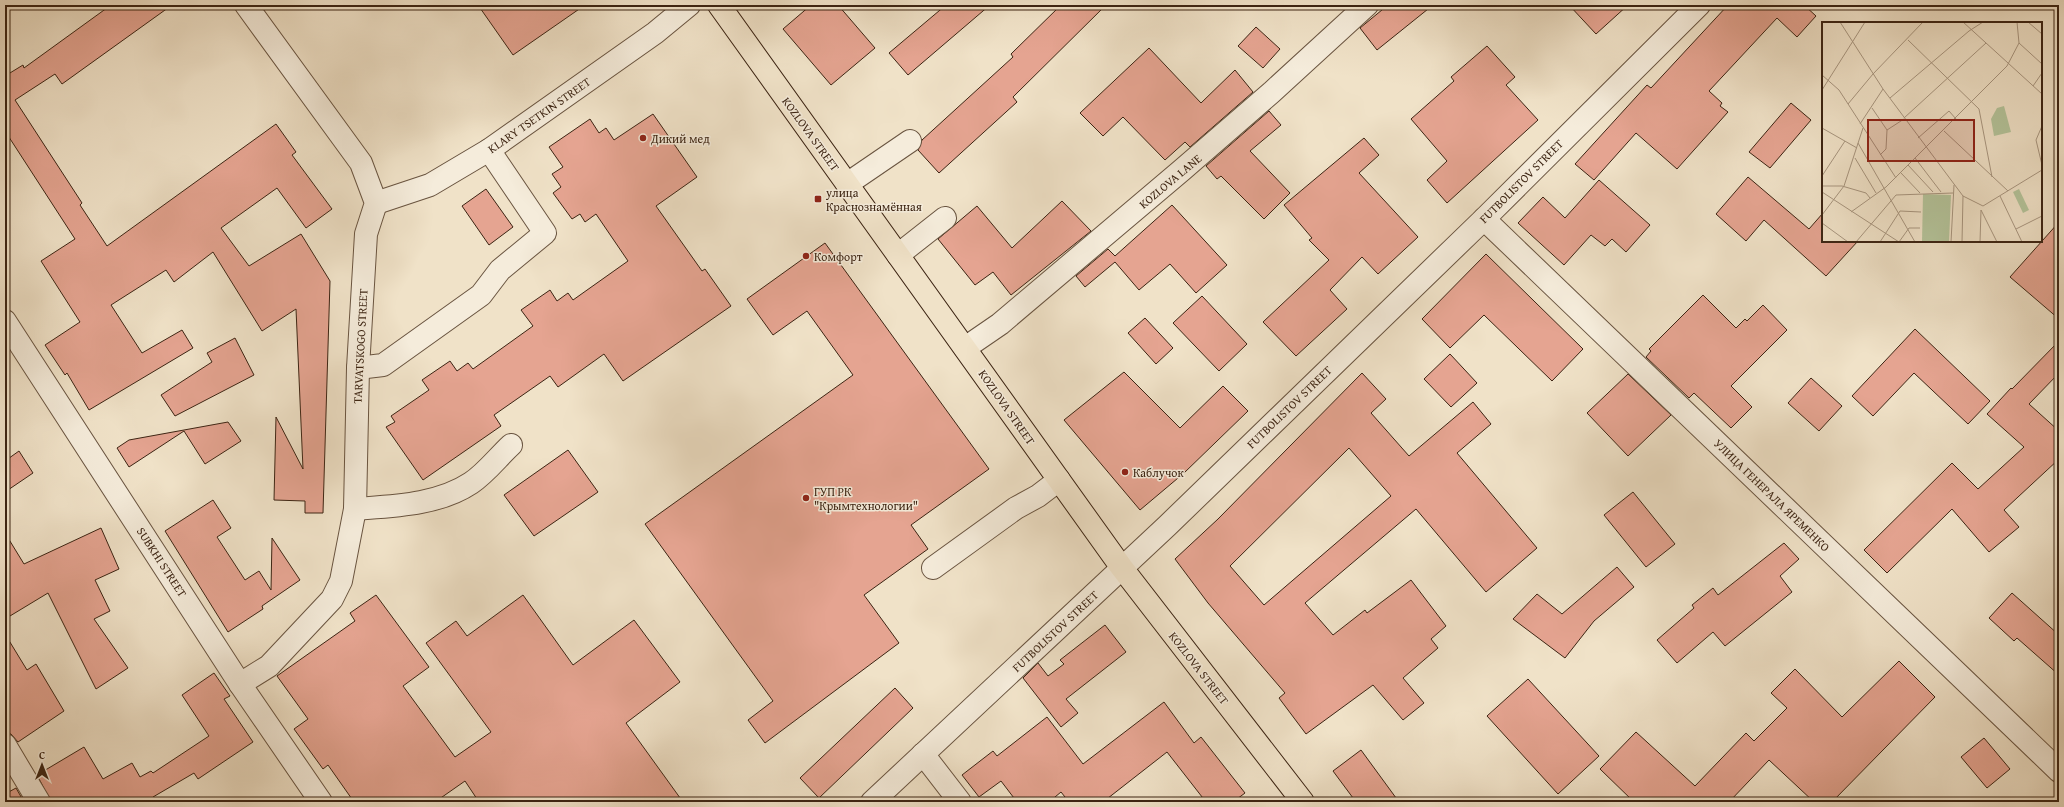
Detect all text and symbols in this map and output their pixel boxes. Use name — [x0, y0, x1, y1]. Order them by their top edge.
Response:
inset map — [1822, 22, 2042, 242]
street label: KLARY TSETKIN STREET — [484, 73, 594, 157]
street label: KOZLOVA STREET — [778, 93, 844, 175]
place label: Дикий мед — [650, 130, 710, 147]
marker: Дикий мед — [638, 133, 648, 143]
street label: FUTBOLISTOV STREET — [1475, 135, 1567, 227]
street label: KOZLOVA LANE — [1135, 150, 1205, 212]
place label: улица Краснознамённая — [825, 184, 922, 215]
marker: улица Краснознамённая — [813, 194, 823, 204]
place label: Комфорт — [814, 248, 863, 265]
marker: Комфорт — [801, 251, 811, 261]
street label: TARVATSKOGO STREET — [348, 288, 372, 404]
street label: FUTBOLISTOV STREET — [1243, 362, 1336, 452]
street label: KOZLOVA STREET — [975, 366, 1039, 448]
street label: УЛИЦА ГЕНЕРАЛА ЯРЕМЕНКО — [1710, 435, 1834, 555]
place label: Каблучок — [1133, 464, 1184, 481]
marker: Каблучок — [1120, 467, 1130, 477]
place label: ГУП РК "Крымтехнологии" — [814, 483, 918, 514]
marker: ГУП РК "Крымтехнологии" — [801, 493, 811, 503]
street label: SUBKHI STREET — [133, 524, 191, 601]
street label: FUTBOLISTOV STREET — [1008, 586, 1102, 676]
street label: KOZLOVA STREET — [1165, 628, 1233, 708]
north arrow — [22, 745, 62, 785]
text: С — [39, 747, 45, 763]

